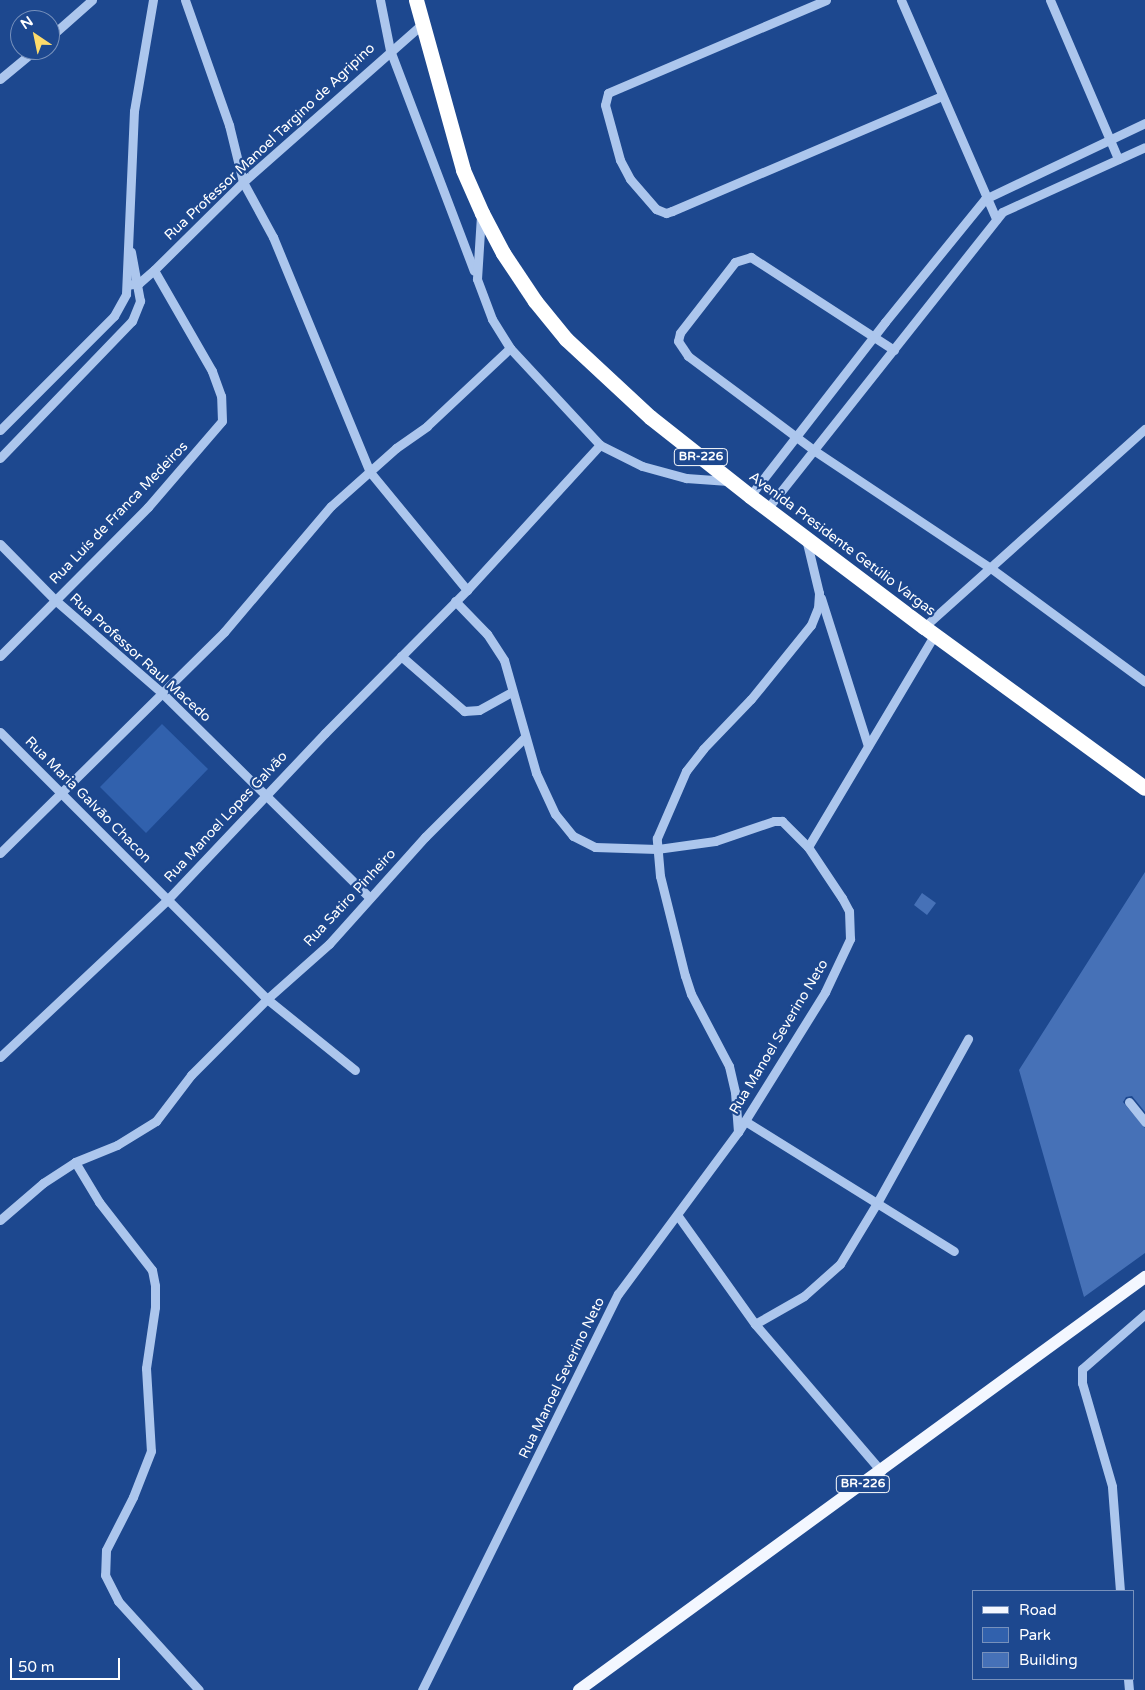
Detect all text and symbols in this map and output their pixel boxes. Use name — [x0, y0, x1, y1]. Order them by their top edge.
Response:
north arrow — [10, 10, 60, 60]
text: N — [17, 13, 36, 33]
street label: Rua Professor Manoel Targino de Agripino — [161, 40, 379, 244]
street label: Rua Luís de Franca Medeiros — [46, 438, 192, 588]
road number: BR-226 — [674, 448, 728, 467]
street label: Avenida Presidente Getúlio Vargas — [746, 468, 938, 620]
street label: Rua Professor Raul Macedo — [66, 590, 214, 726]
street label: Rua Maria Galvão Chacon — [21, 733, 155, 867]
street label: Rua Manoel Lopes Galvão — [161, 748, 291, 886]
street label: Rua Satiro Pinheiro — [300, 846, 400, 950]
street label: Rua Manoel Severino Neto — [726, 957, 832, 1117]
street label: Rua Manoel Severino Neto — [516, 1295, 608, 1461]
road number: BR-226 — [836, 1475, 890, 1494]
legend — [972, 1590, 1135, 1680]
text: Road — [1019, 1601, 1057, 1619]
text: Park — [1019, 1626, 1051, 1644]
scale bar — [12, 1648, 122, 1680]
text: Building — [1019, 1651, 1078, 1669]
text: 50 m — [18, 1658, 55, 1676]

